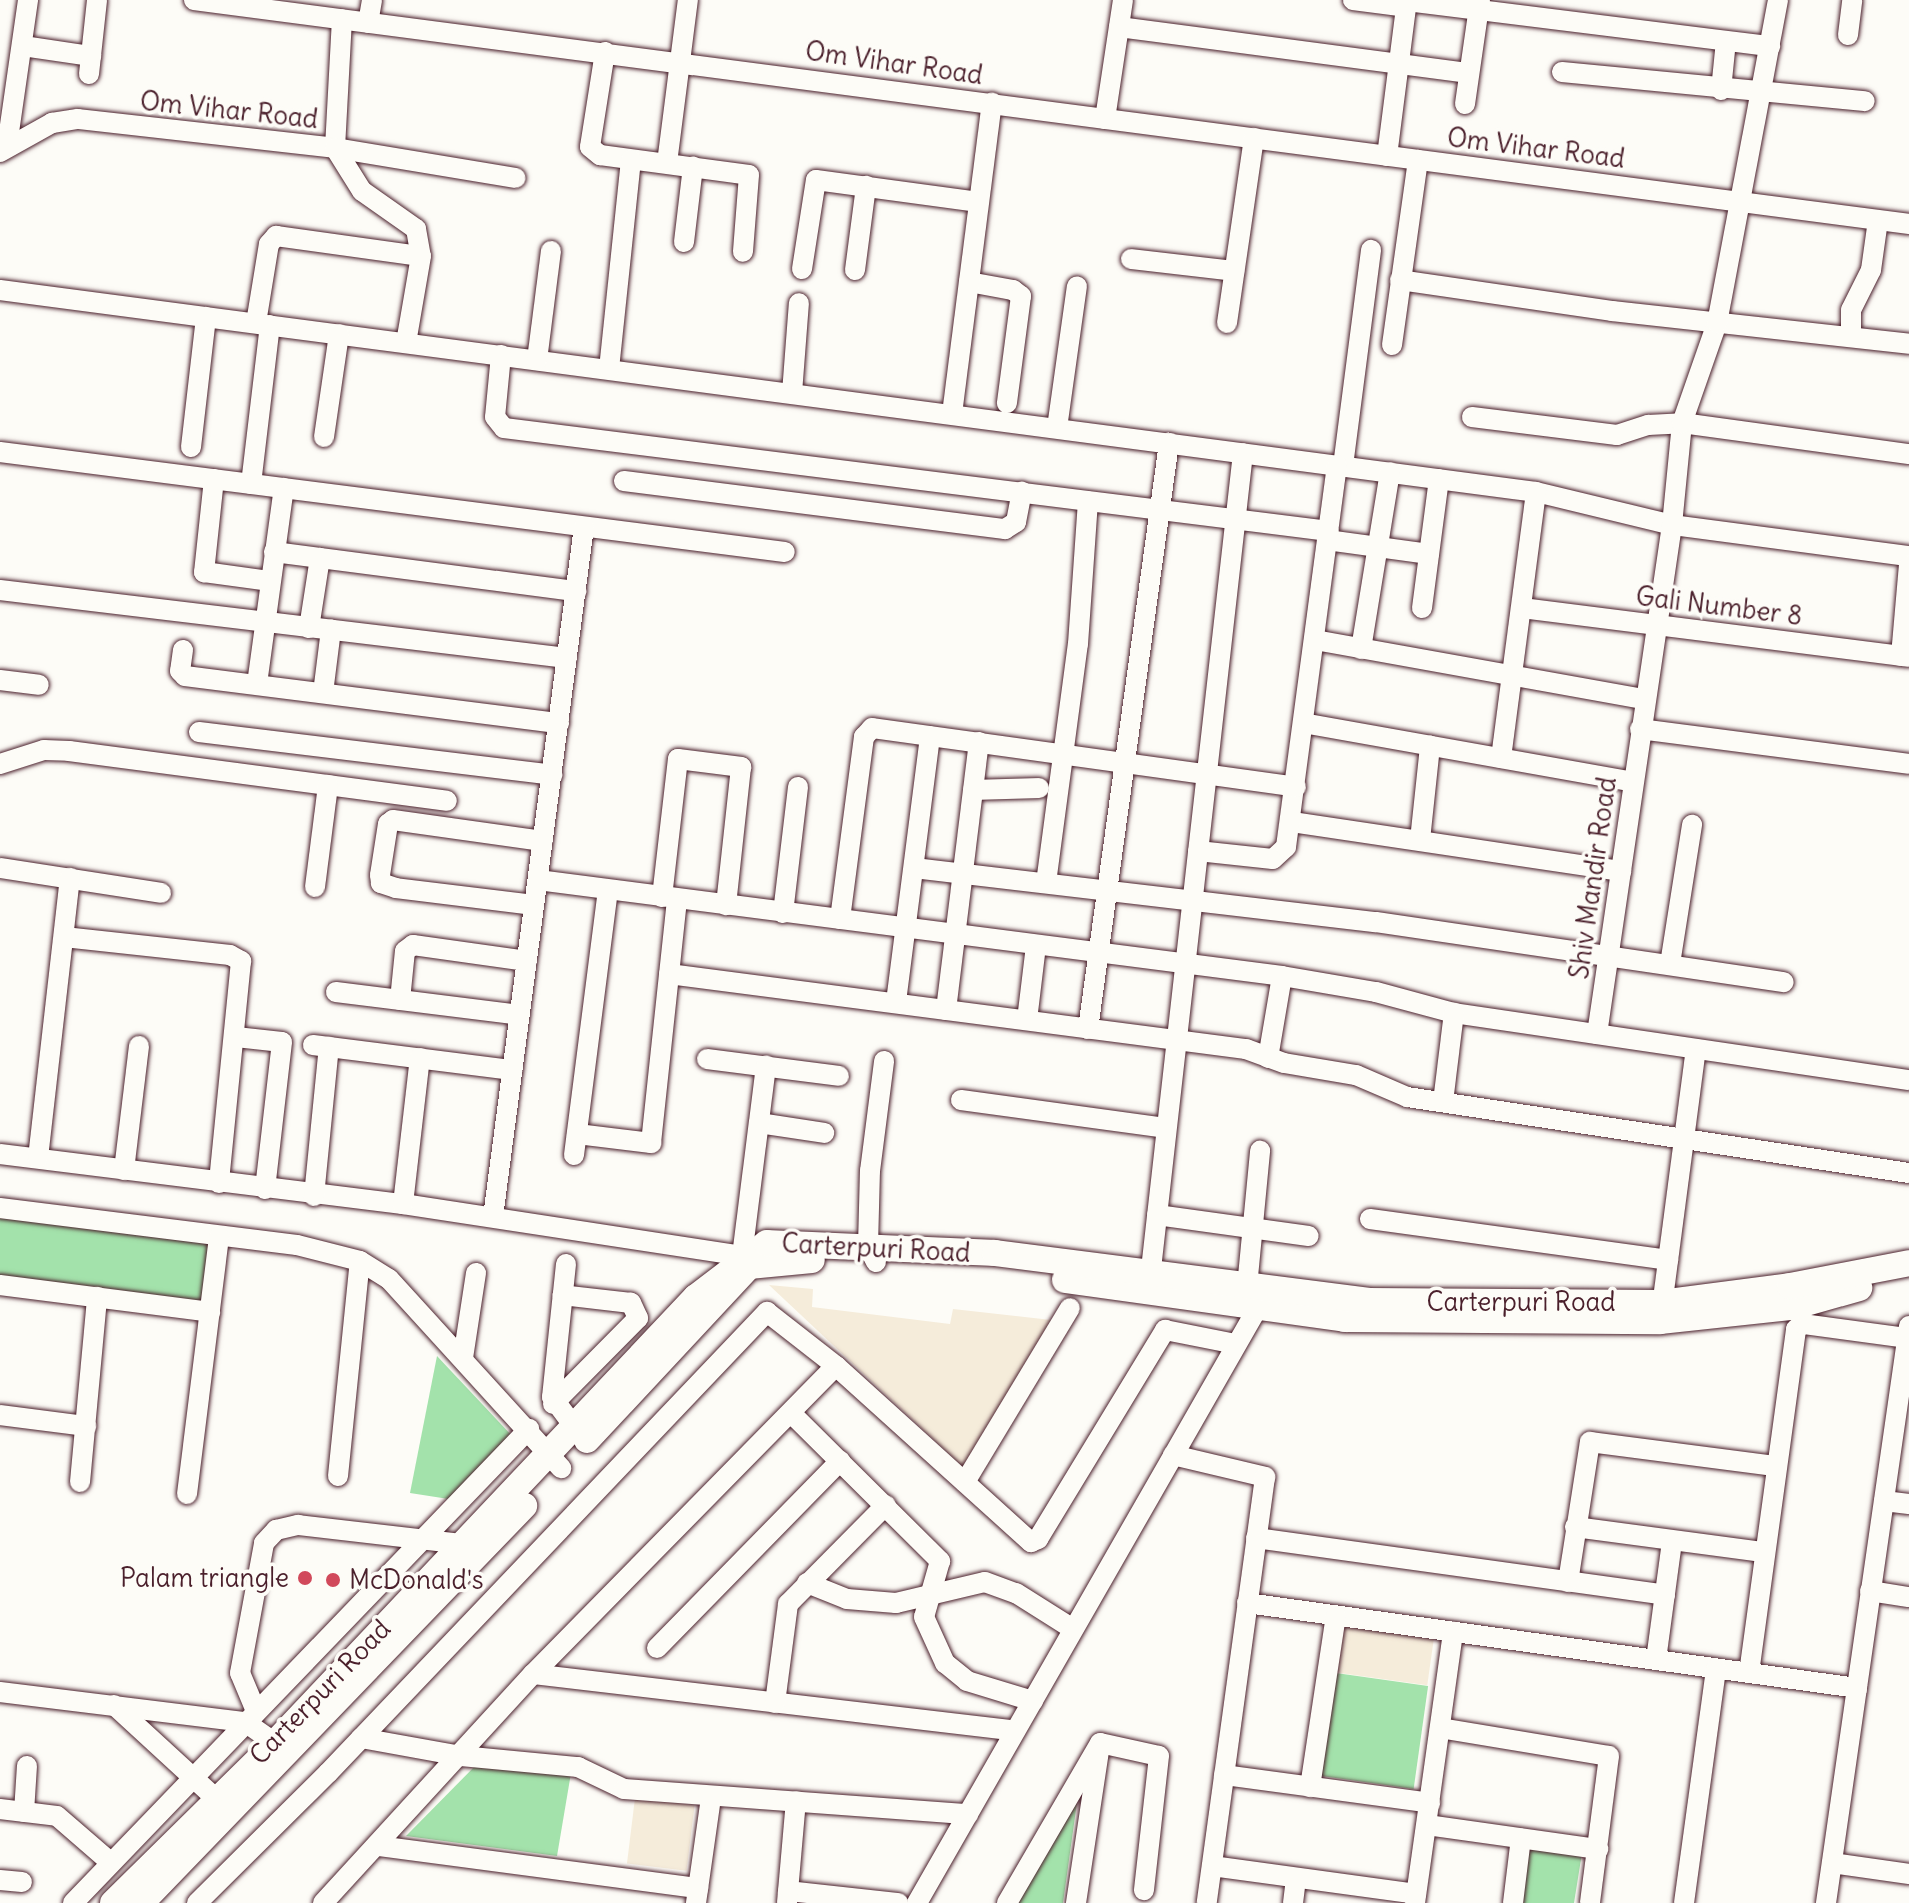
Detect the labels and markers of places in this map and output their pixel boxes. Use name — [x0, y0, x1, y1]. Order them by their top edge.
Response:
place label: Palam triangle — [120, 1562, 289, 1594]
place label: McDonald's — [349, 1564, 484, 1596]
marker: Palam triangle — [296, 1569, 314, 1587]
marker: McDonald's — [324, 1571, 342, 1589]

